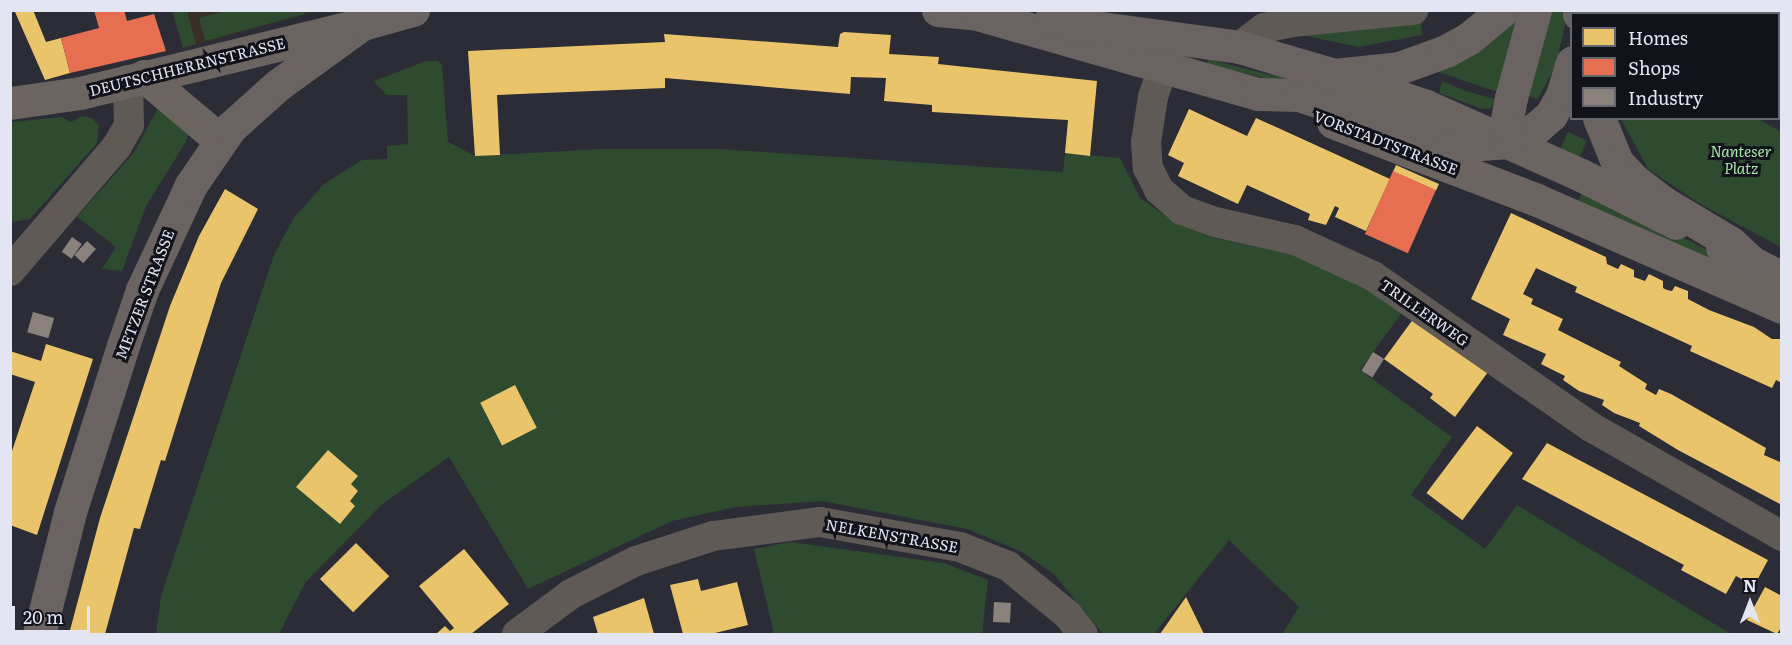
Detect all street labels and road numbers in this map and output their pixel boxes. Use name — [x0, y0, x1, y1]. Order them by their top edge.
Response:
street label: DEUTSCHHERRNSTRASSE — [87, 33, 287, 99]
street label: VORSTADTSTRASSE — [1311, 106, 1461, 178]
street label: METZER STRASSE — [111, 227, 177, 361]
street label: TRILLERWEG — [1377, 275, 1473, 349]
street label: NELKENSTRASSE — [824, 514, 960, 556]

